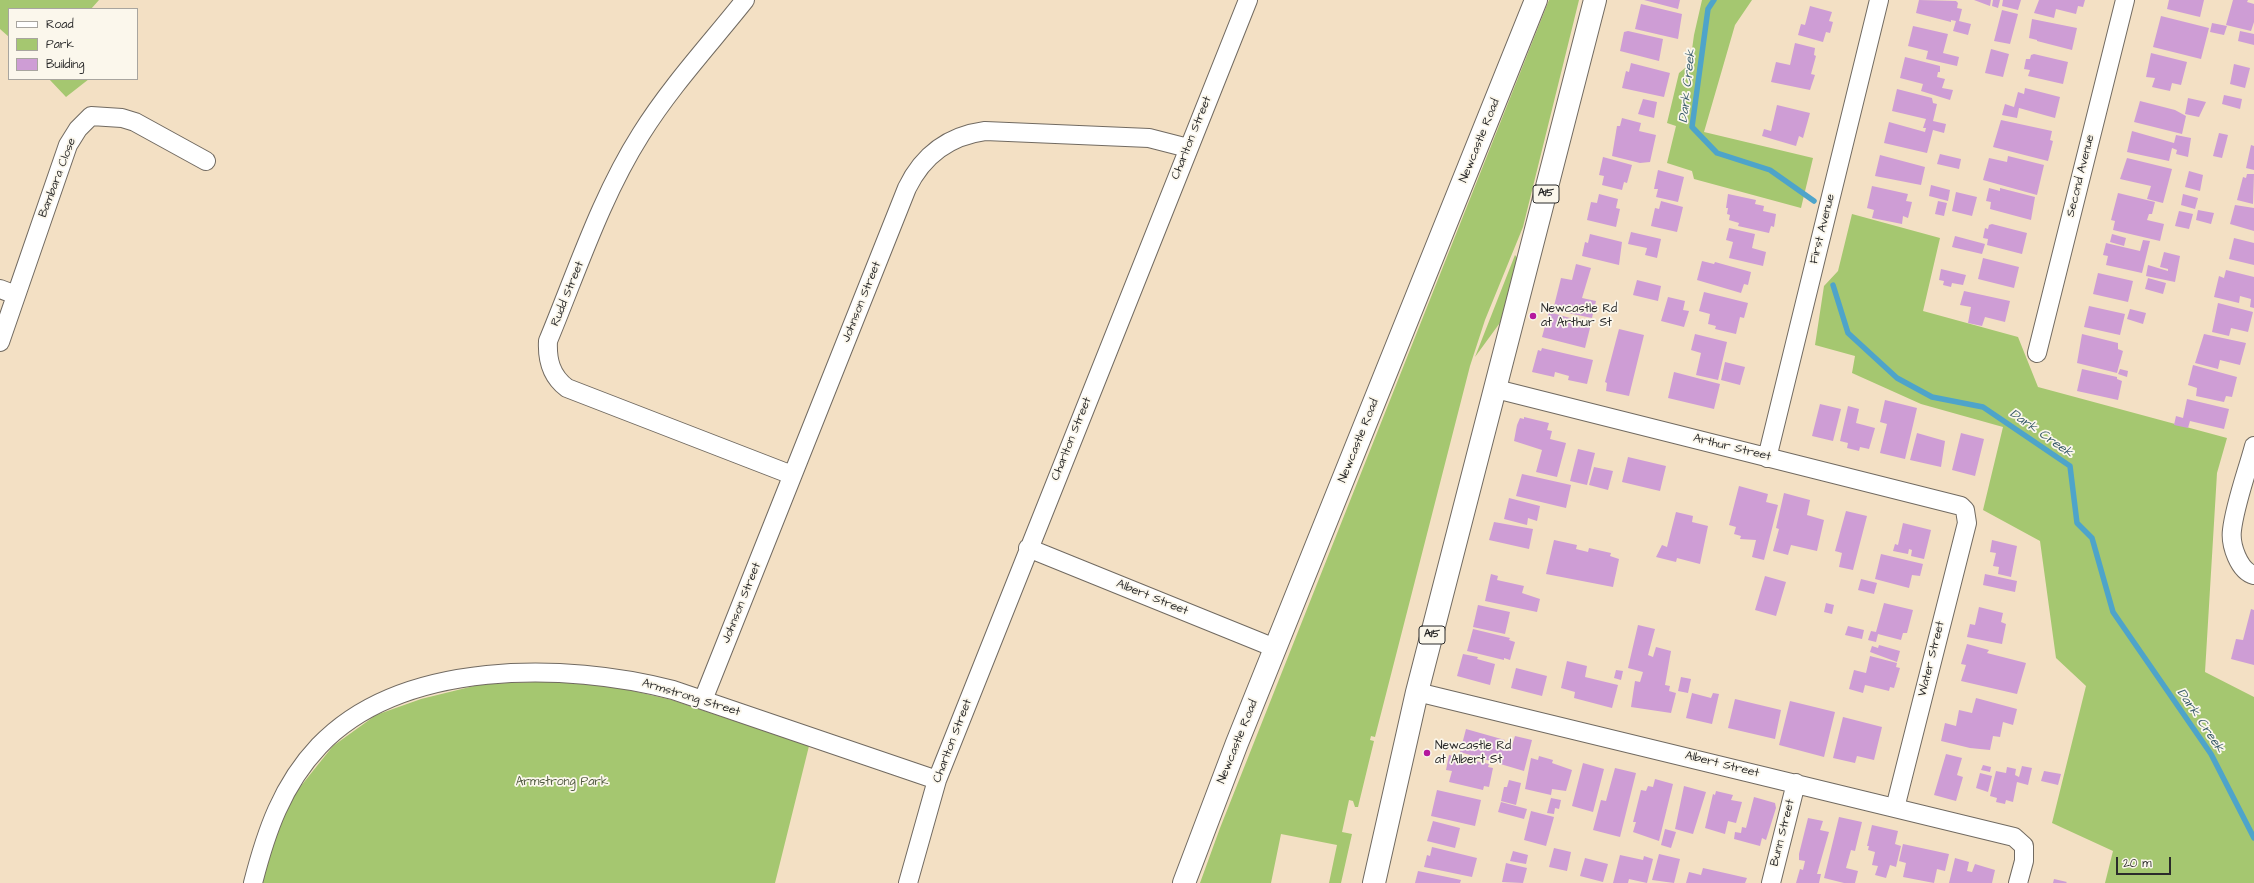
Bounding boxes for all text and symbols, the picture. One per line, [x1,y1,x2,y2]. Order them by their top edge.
legend [8,8,138,80]
text: Road [46,16,74,33]
text: Park [46,36,74,53]
water label: Dark Creek [1676,48,1700,124]
text: Building [46,56,84,73]
street label: Charlton Street [1169,94,1215,182]
street label: Newcastle Road [1457,97,1503,185]
street label: Second Avenue [2064,133,2098,219]
street label: Bambara Close [36,136,80,220]
road number: A15 [1533,185,1559,203]
street label: First Avenue [1807,193,1839,265]
street label: Rudd Street [548,259,588,329]
street label: Johnson Street [839,260,885,344]
place label: Newcastle Rd at Arthur St [1541,302,1617,330]
marker: Newcastle Rd at Arthur St [1528,311,1538,321]
street label: Charlton Street [1049,395,1095,483]
street label: Newcastle Road [1336,397,1382,485]
water label: Dark Creek [2006,406,2076,462]
street label: Arthur Street [1692,431,1772,465]
street label: Johnson Street [719,561,765,645]
street label: Albert Street [1114,577,1190,619]
street label: Water Street [1916,620,1948,698]
road number: A15 [1419,626,1445,644]
street label: Armstrong Street [640,676,742,720]
water label: Dark Creek [2173,686,2227,756]
street label: Charlton Street [930,697,976,785]
street label: Newcastle Road [1215,698,1261,786]
place label: Newcastle Rd at Albert St [1435,739,1511,767]
marker: Newcastle Rd at Albert St [1422,748,1432,758]
street label: Albert Street [1683,749,1761,781]
park label: Armstrong Park [516,775,608,789]
street label: Bunn Street [1768,798,1798,868]
scale bar [2118,849,2173,875]
text: 20 m [2123,855,2152,872]

